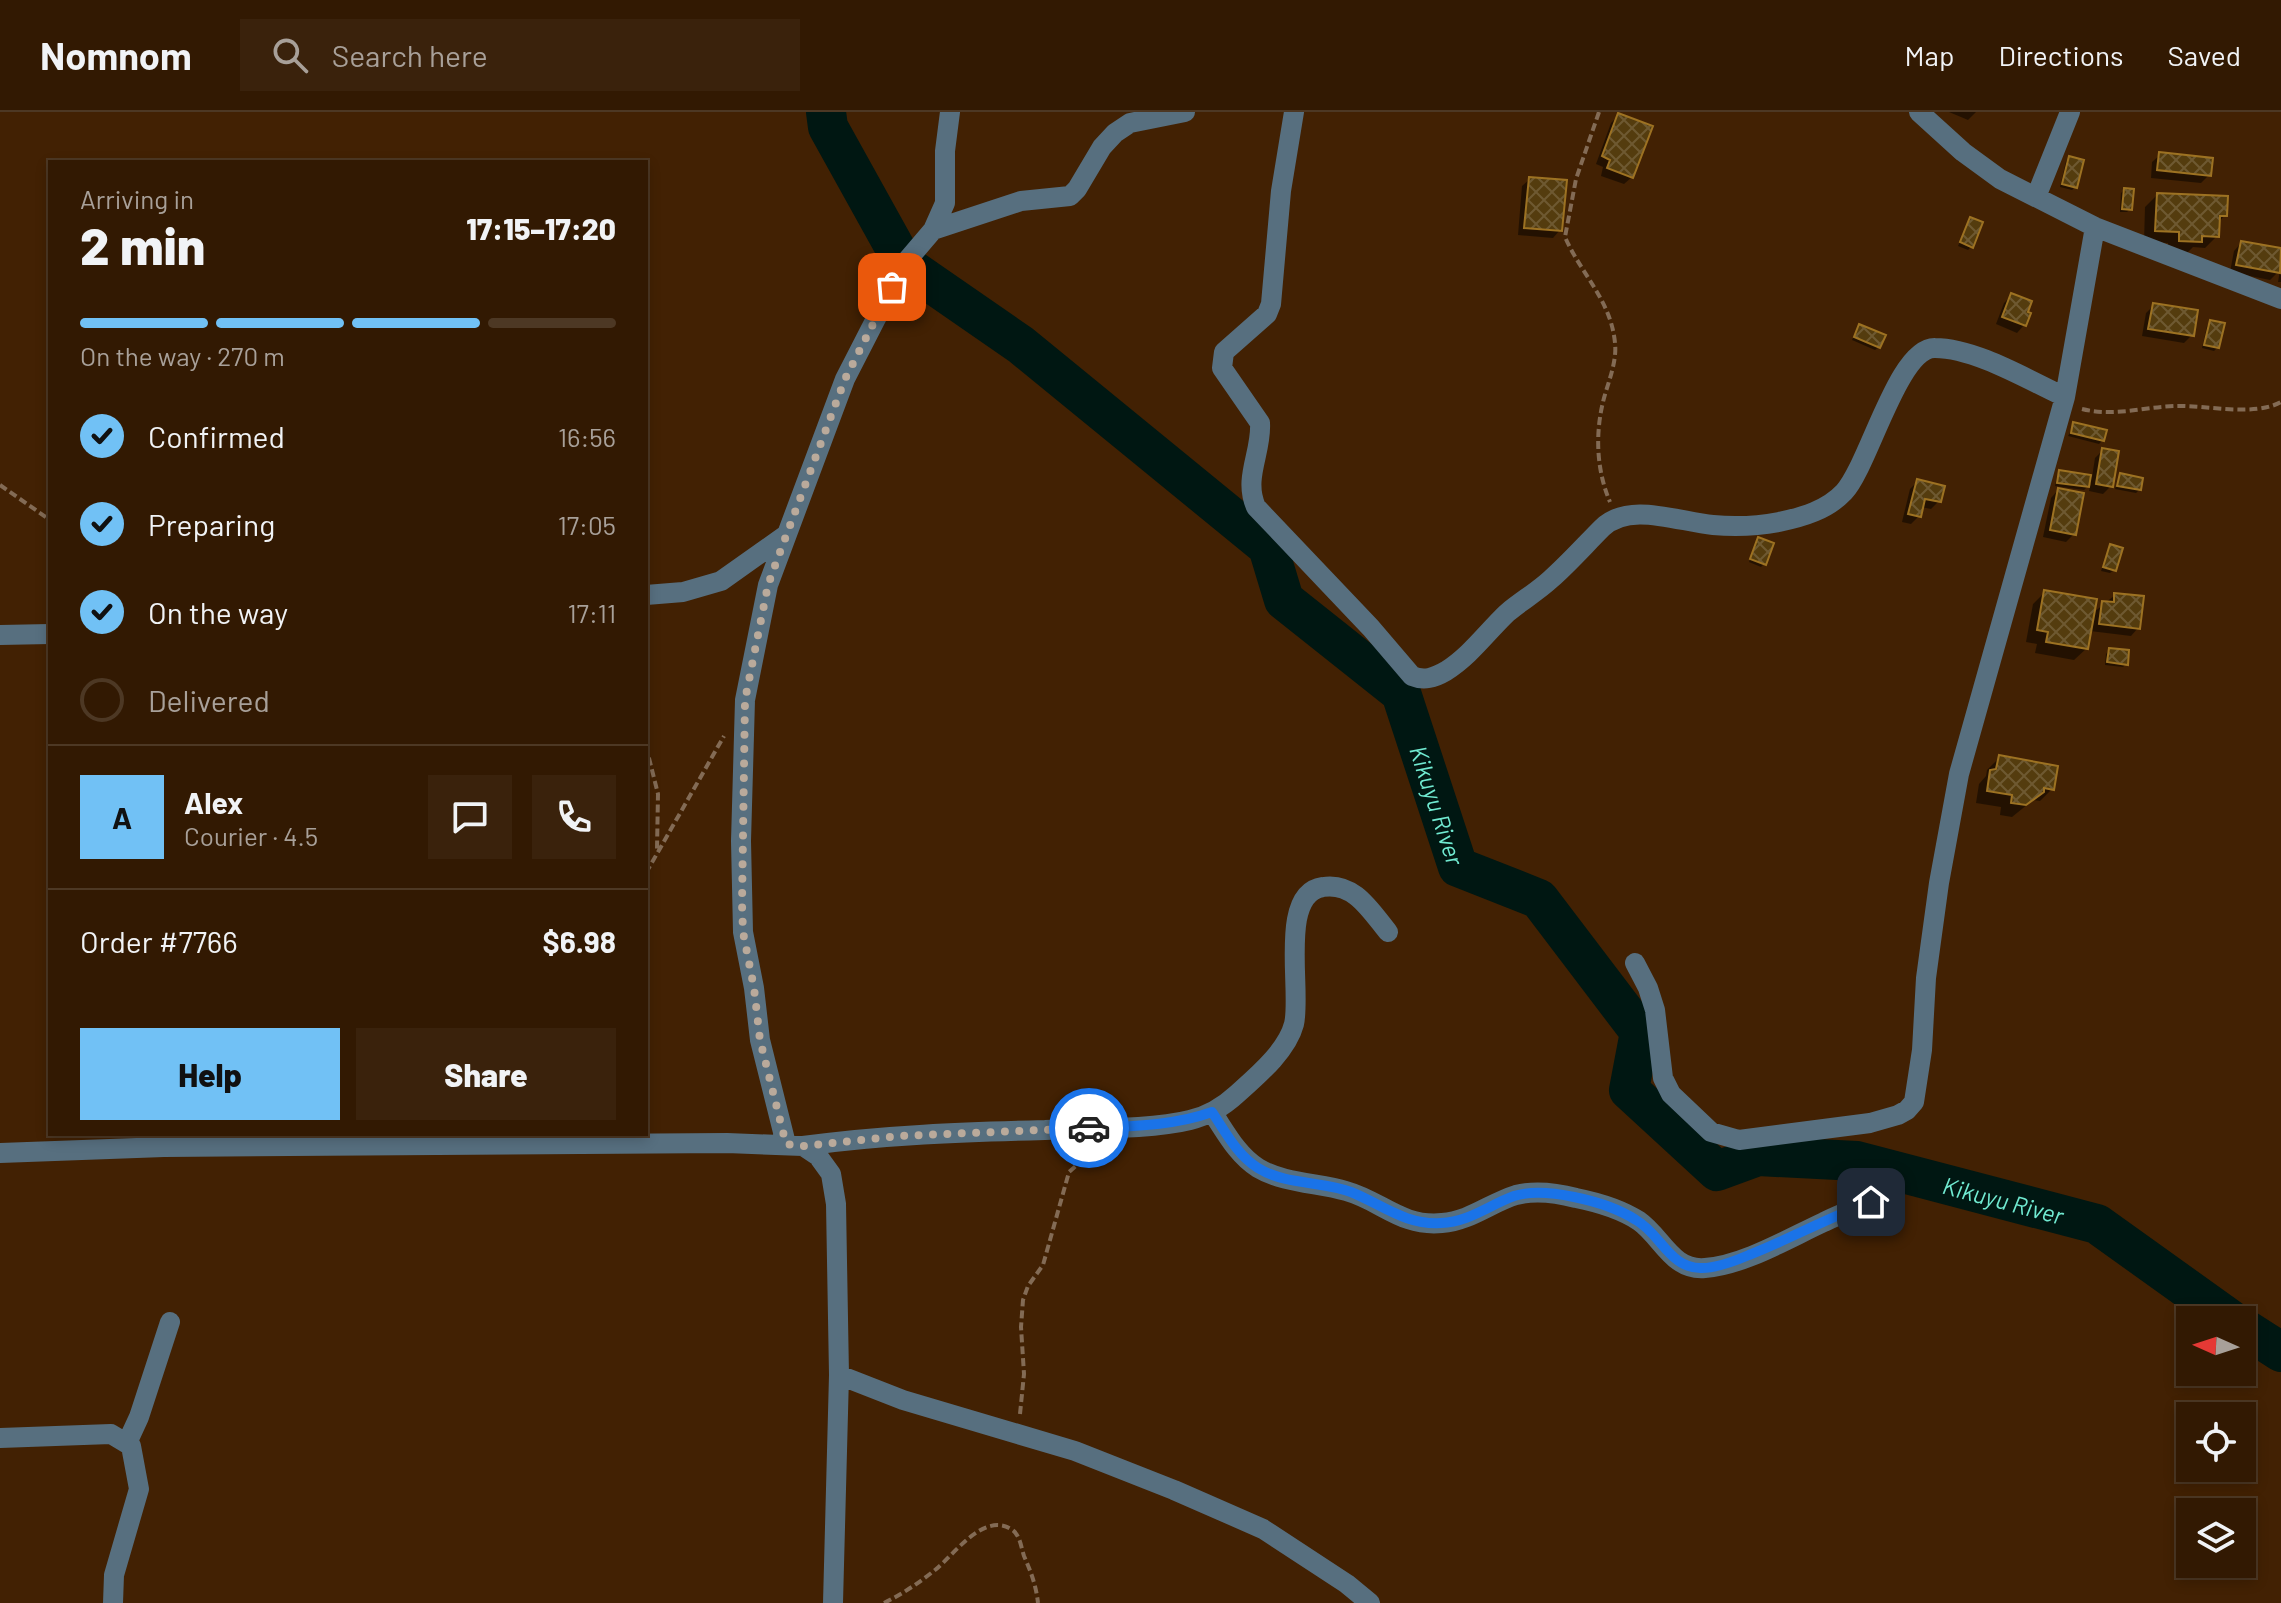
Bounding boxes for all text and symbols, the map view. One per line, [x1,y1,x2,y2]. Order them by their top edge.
search box [240,19,800,91]
text: Nomnom [40,32,192,78]
icon: search [268,33,312,77]
text: Search here [332,37,488,73]
text: Map [1905,38,1954,72]
text: Directions [1998,38,2124,72]
text: Saved [2168,38,2241,72]
text: Arriving in [80,183,194,214]
text: 17:15–17:20 [466,210,616,246]
text: 2 min [80,213,205,275]
pin [858,253,926,321]
icon: bag [870,265,914,309]
text: On the way · 270 m [80,340,285,371]
icon: check [80,414,124,458]
text: Confirmed [148,418,285,454]
text: 16:56 [558,421,616,452]
icon: check [80,502,124,546]
text: Preparing [148,506,275,542]
text: 17:05 [558,509,616,540]
icon: check [80,590,124,634]
text: On the way [148,594,288,630]
text: 17:11 [568,597,616,628]
text: Delivered [148,682,270,718]
water label: Kikuyu River [1405,742,1471,870]
button: chat [428,775,512,859]
button: phone [532,775,616,859]
text: Alex [184,784,243,820]
text: A [112,799,132,835]
text: Courier · 4.5 [184,820,318,851]
text: Order #7766 [80,923,238,959]
text: $6.98 [542,923,616,959]
button: Help [80,1028,340,1120]
button: Share [356,1028,616,1120]
courier [1049,1088,1129,1168]
icon: car [1067,1106,1111,1150]
pin [1837,1168,1905,1236]
water label: Kikuyu River [1940,1170,2069,1230]
icon: home [1849,1180,1893,1224]
north arrow [2176,1306,2256,1386]
map controls [2176,1306,2256,1578]
button: locate [2176,1402,2256,1482]
button: layers [2176,1498,2256,1578]

